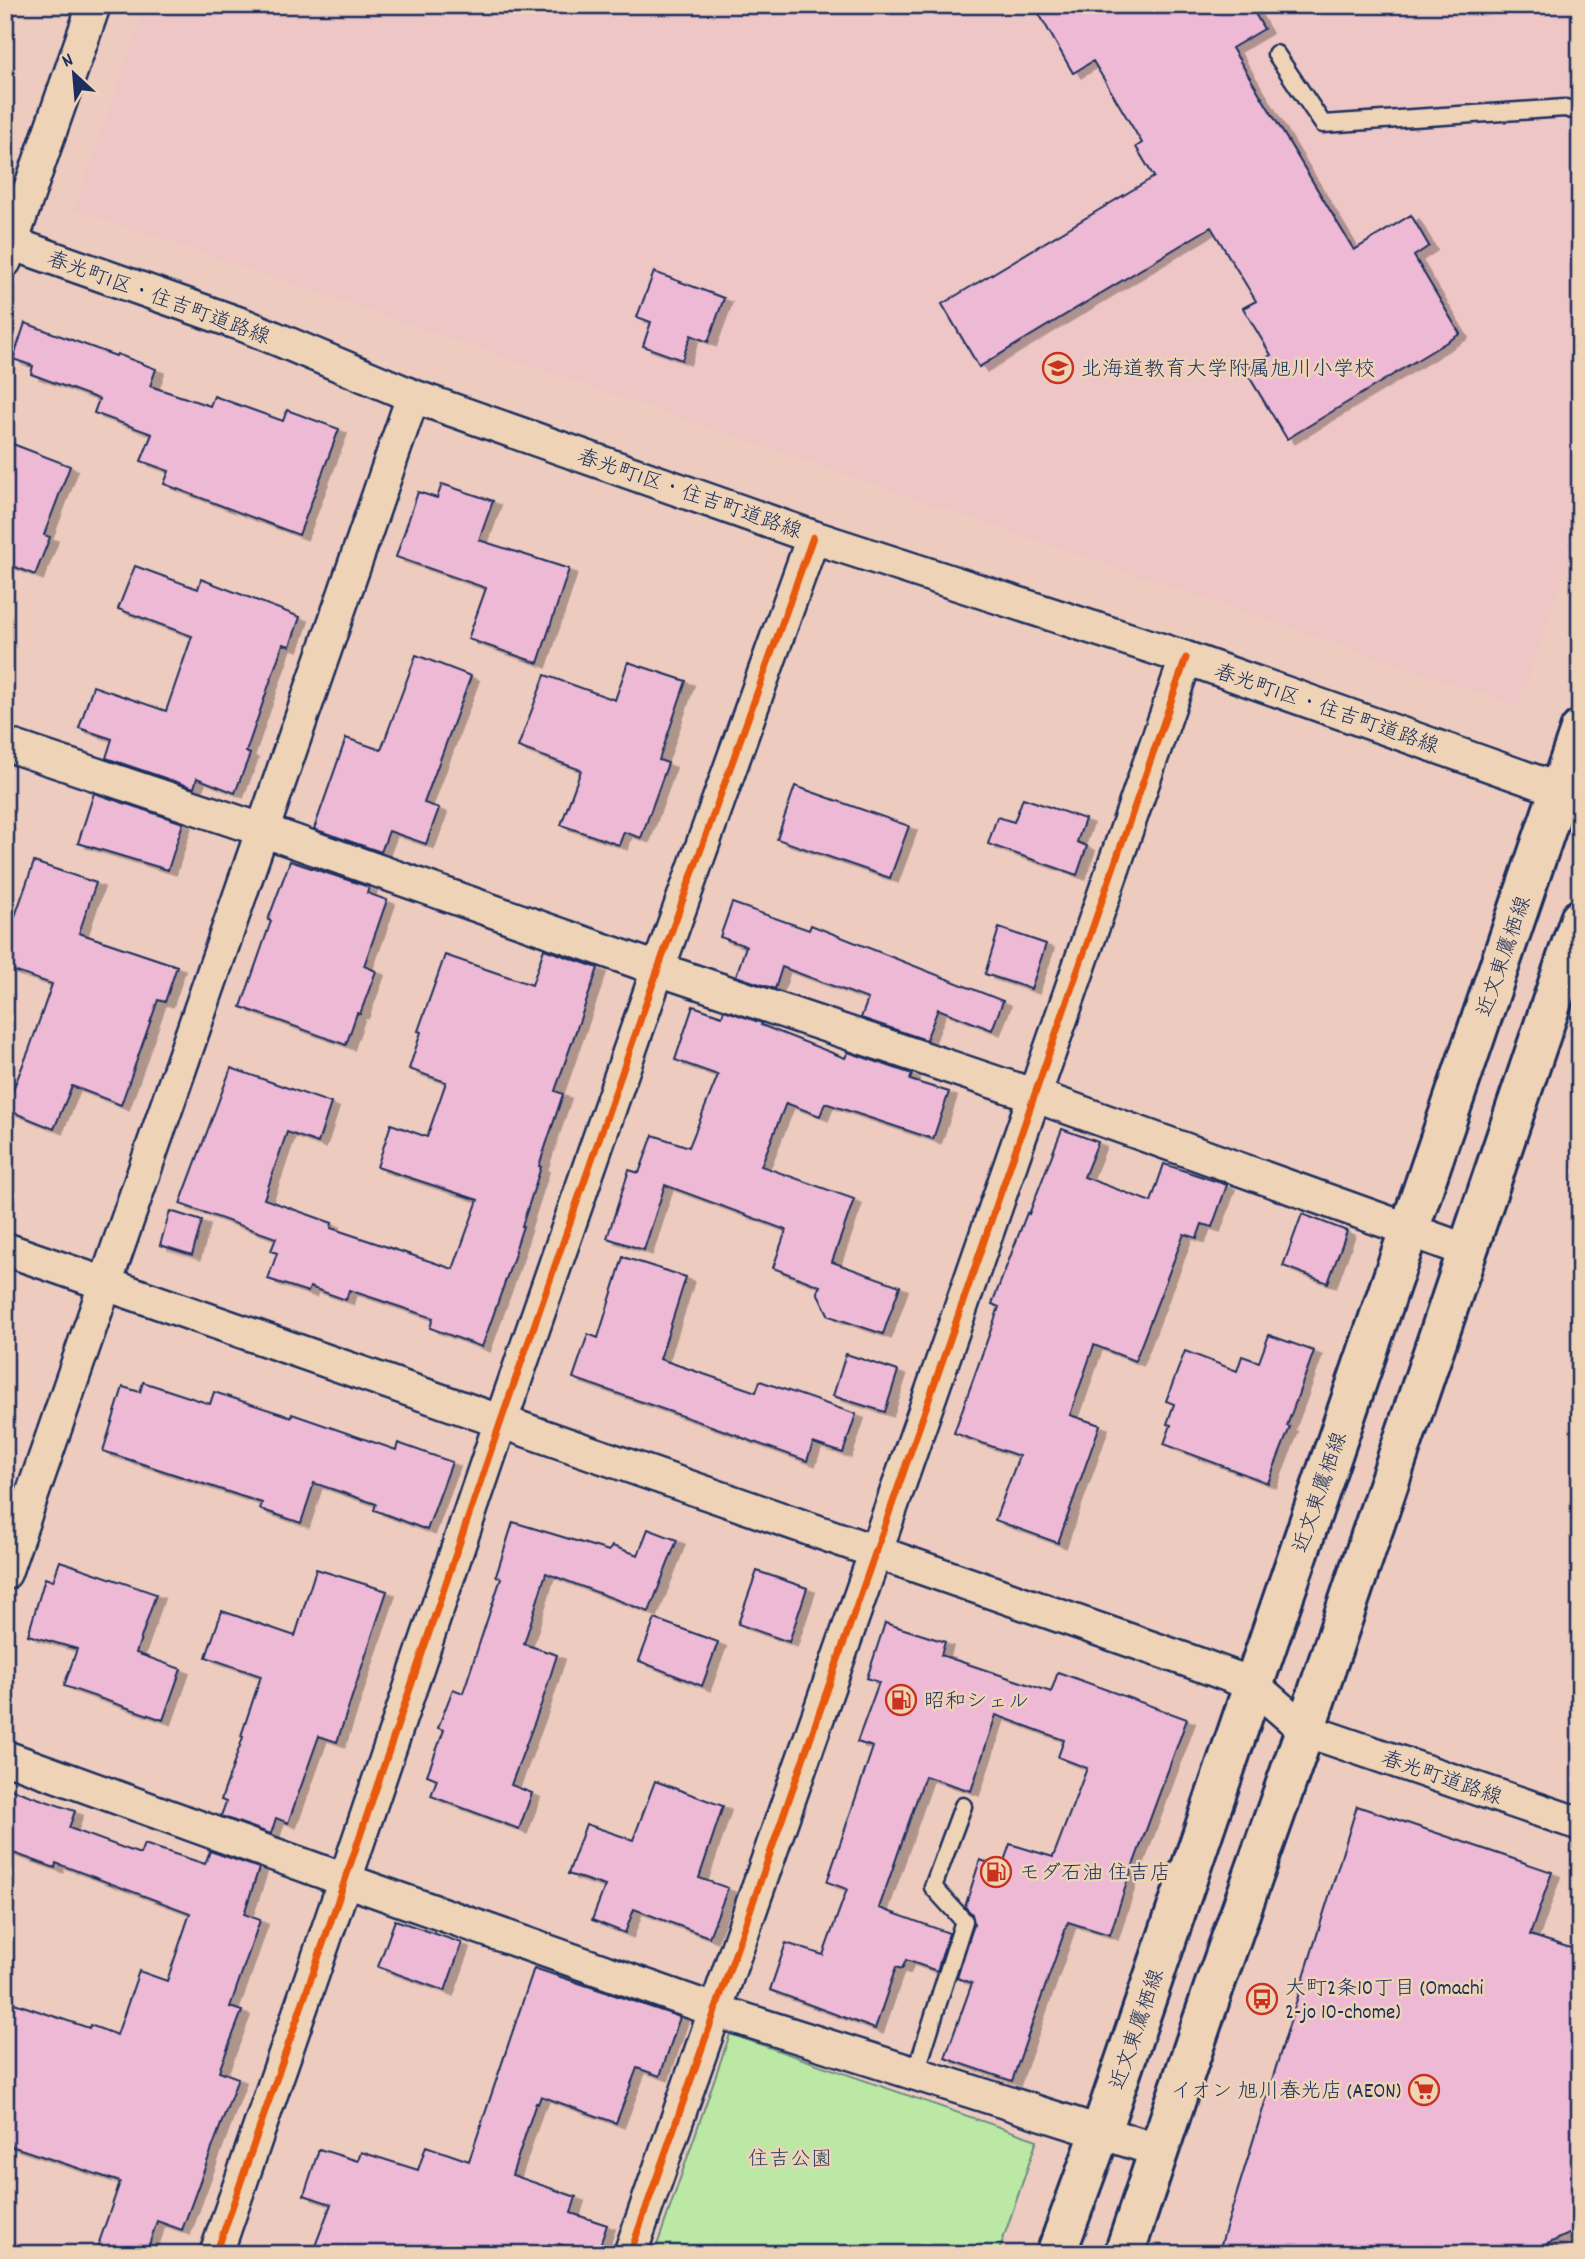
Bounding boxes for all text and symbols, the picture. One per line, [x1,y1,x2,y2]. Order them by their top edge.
north arrow [38,38,108,108]
text: N [58,48,78,76]
street label: 春光町1区・住吉町道路線 [42,245,274,354]
school or university icon: 北海道教育大学附属旭川小学校 [1041,351,1075,385]
place label: 北海道教育大学附属旭川小学校 [1081,356,1375,386]
street label: 春光町1区・住吉町道路線 [573,443,805,548]
street label: 春光町1区・住吉町道路線 [1210,658,1442,763]
street label: 近文東鷹栖線 [1471,893,1541,1021]
street label: 近文東鷹栖線 [1287,1429,1357,1557]
fuel station icon: 昭和シェル [884,1683,918,1717]
place label: 昭和シェル [924,1688,1029,1718]
street label: 春光町道路線 [1377,1745,1505,1815]
fuel station icon: モダ石油 住吉店 [979,1855,1013,1889]
place label: モダ石油 住吉店 [1019,1860,1171,1890]
street label: 近文東鷹栖線 [1104,1966,1174,2094]
place label: 大町2条10丁目 (Omachi 2-jo 10-chome) [1285,1975,1484,2029]
bus stop icon: 大町2条10丁目 (Omachi 2-jo 10-chome) [1245,1982,1279,2016]
supermarket icon: イオン 旭川春光店 (AEON) [1407,2073,1441,2107]
place label: イオン 旭川春光店 (AEON) [1170,2078,1401,2108]
park label: 住吉公園 [748,2146,832,2176]

